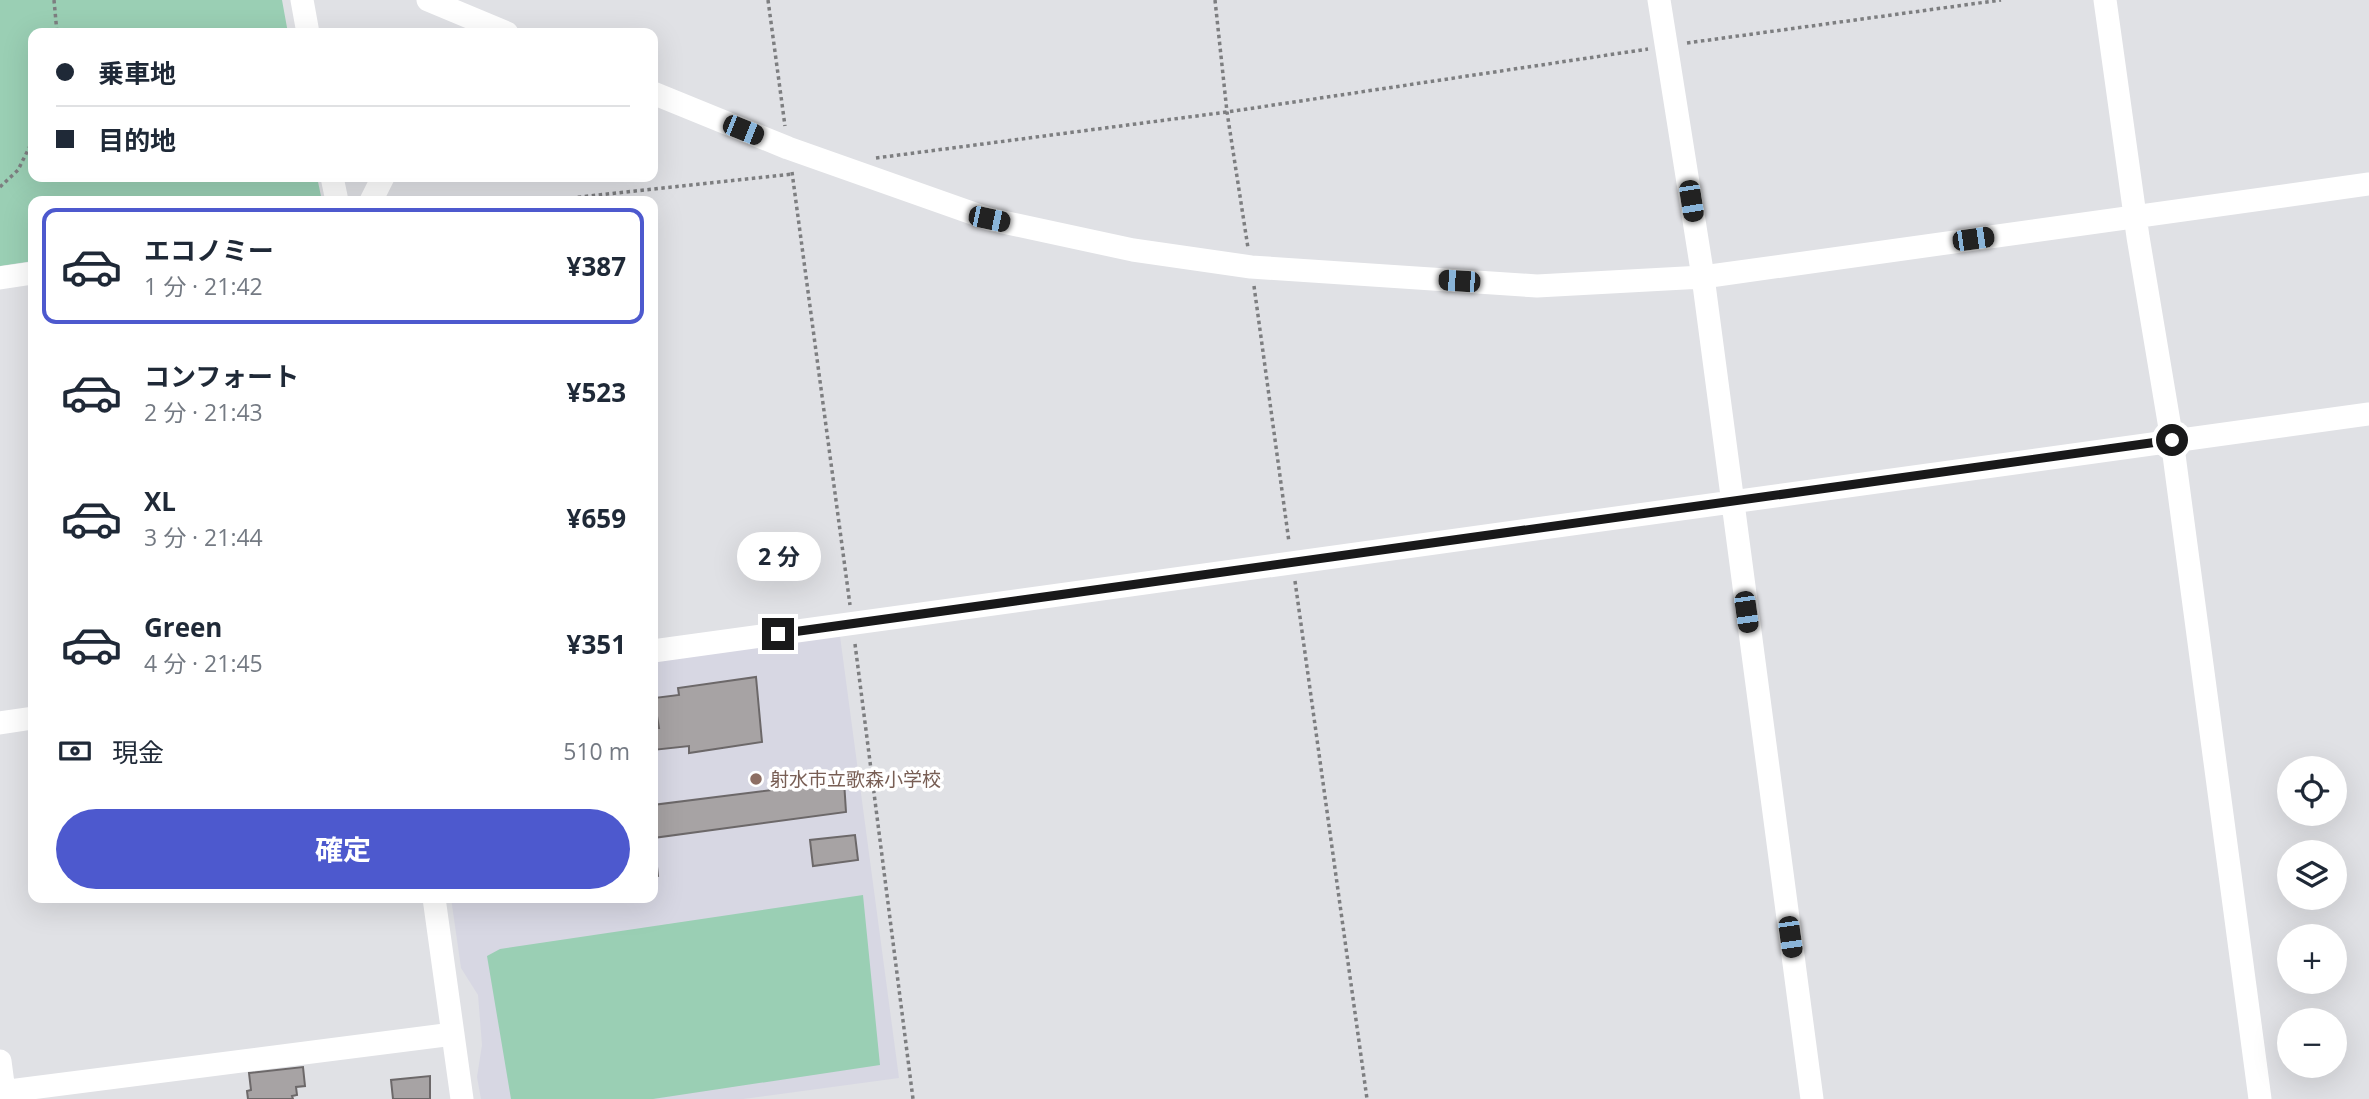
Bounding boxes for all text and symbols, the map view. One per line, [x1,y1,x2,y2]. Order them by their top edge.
text: 乗車地 [98,55,176,91]
car [720,112,767,148]
text: 目的地 [98,122,176,158]
car [1678,179,1705,223]
car [967,204,1012,234]
car [1951,226,1996,252]
text: エコノミー [144,232,274,268]
icon: car [60,235,123,298]
text: ¥387 [567,248,626,284]
car [1438,269,1481,293]
text: 1 分 · 21:42 [144,270,263,302]
text: コンフォート [144,358,299,394]
icon: car [60,361,123,424]
text: ¥523 [567,374,626,410]
text: 2 分 · 21:43 [144,396,263,428]
route start [2156,424,2188,456]
text: XL [144,483,176,519]
icon: car [60,487,123,550]
text: ¥659 [567,500,626,536]
text: 3 分 · 21:44 [144,521,263,553]
callout: 2 分 [736,532,820,582]
text: 2 分 [758,540,800,572]
car [1733,590,1760,634]
text: Green [144,609,222,645]
icon: car [60,613,123,676]
route end [762,618,794,650]
text: ¥351 [567,626,626,662]
text: 4 分 · 21:45 [144,647,263,679]
icon: cash [56,732,94,770]
text: 現金 [112,734,164,770]
text: 510 m [563,735,630,767]
map controls [2277,756,2347,1078]
button: locate [2277,756,2347,826]
place label: 射水市立歌森小学校 [770,766,941,792]
marker: 射水市立歌森小学校 [748,771,764,787]
button: 確定 [56,809,630,889]
button: layers [2277,840,2347,910]
car [1777,915,1804,959]
button: + [2277,924,2347,994]
button: − [2277,1008,2347,1078]

